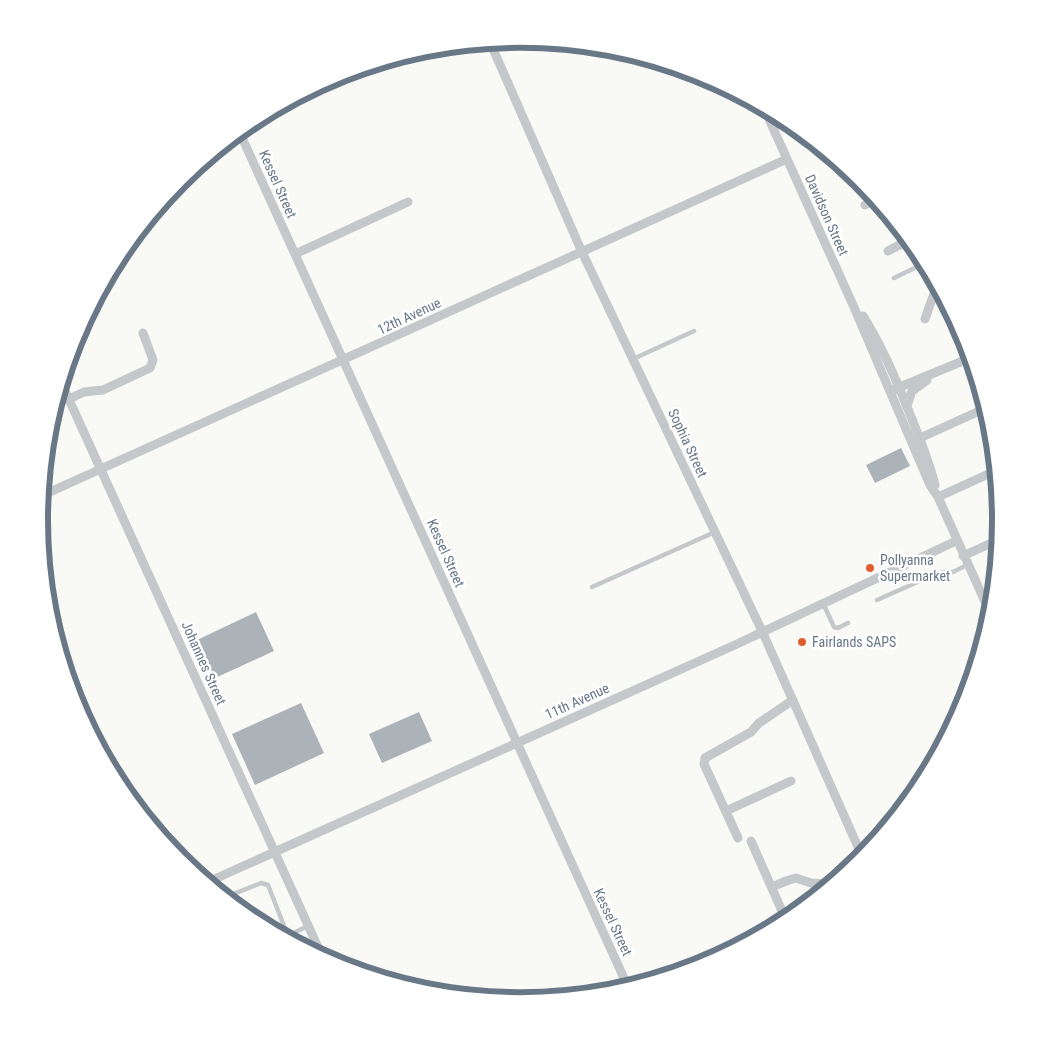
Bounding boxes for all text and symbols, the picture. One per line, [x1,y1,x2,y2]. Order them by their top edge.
street label: Kessel Street [256,148,300,220]
street label: Davidson Street [802,172,852,258]
street label: 12th Avenue [375,294,444,338]
street label: Sophia Street [665,406,711,480]
street label: Kessel Street [424,517,468,589]
place label: Pollyanna Supermarket [880,552,950,584]
marker: Pollyanna Supermarket [864,562,876,574]
street label: Johannes Street [178,619,230,707]
place label: Fairlands SAPS [812,634,896,650]
marker: Fairlands SAPS [796,636,808,648]
street label: 11th Avenue [543,680,612,722]
street label: Kessel Street [590,886,636,958]

